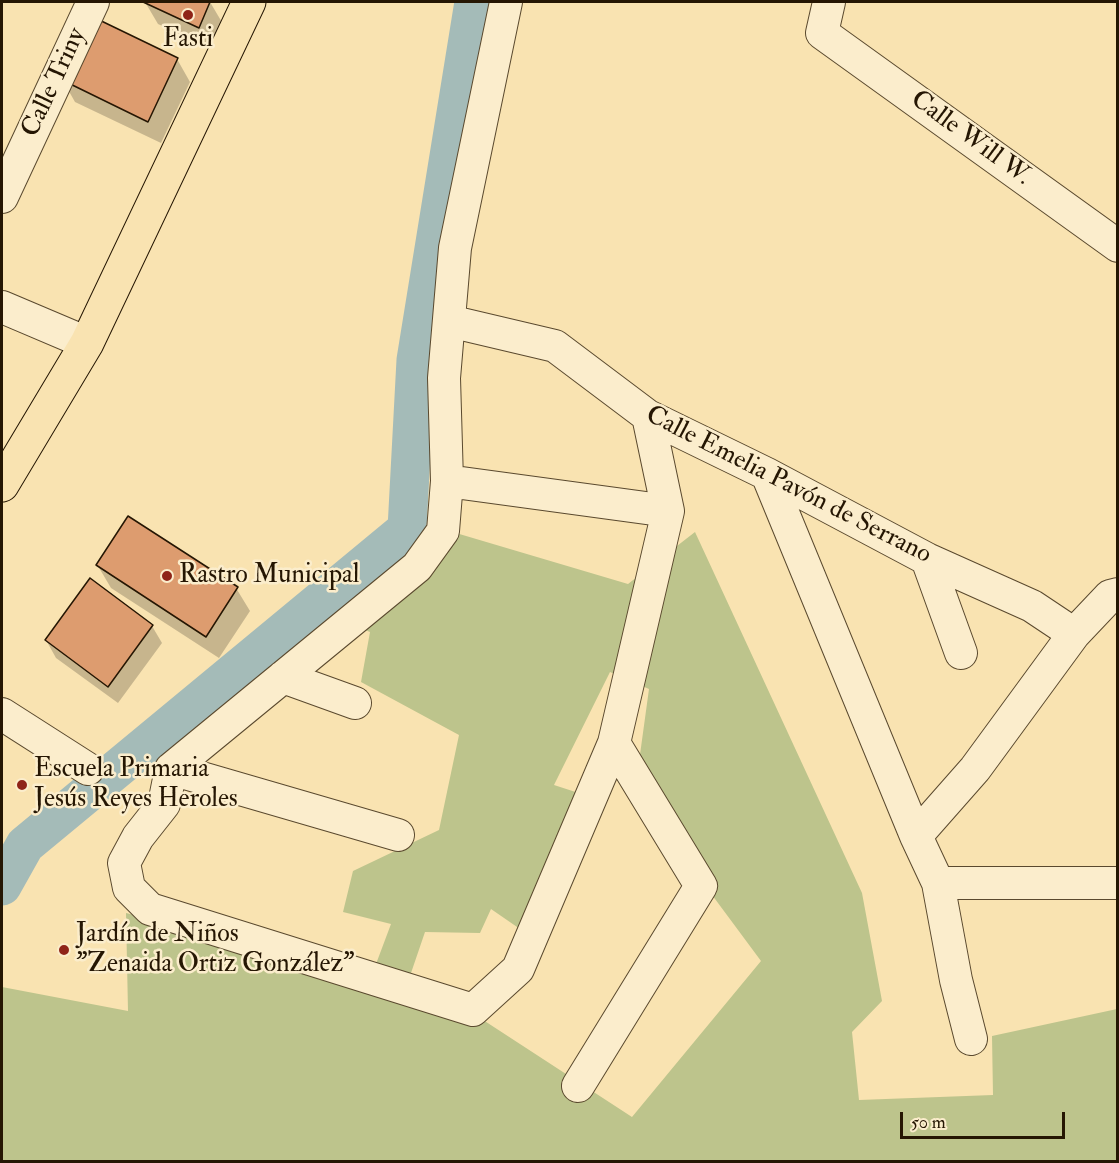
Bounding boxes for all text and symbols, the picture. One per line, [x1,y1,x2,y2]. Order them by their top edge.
marker: Fasti [181,8,195,22]
street label: Calle Triny [16,23,94,143]
place label: Fasti [163,24,213,56]
street label: Calle Will W. [904,85,1036,193]
street label: Calle Emelia Pavón de Serrano [640,400,936,572]
place label: Rastro Municipal [179,560,359,592]
marker: Rastro Municipal [160,569,174,583]
place label: Escuela Primaria Jesús Reyes Heroles [34,754,238,816]
marker: Escuela Primaria Jesús Reyes Heroles [15,778,29,792]
place label: Jardín de Niños "Zenaida Ortiz González" [76,919,354,981]
marker: Jardín de Niños "Zenaida Ortiz González" [57,943,71,957]
scale bar [903,1100,1068,1138]
text: 50 m [911,1111,946,1134]

